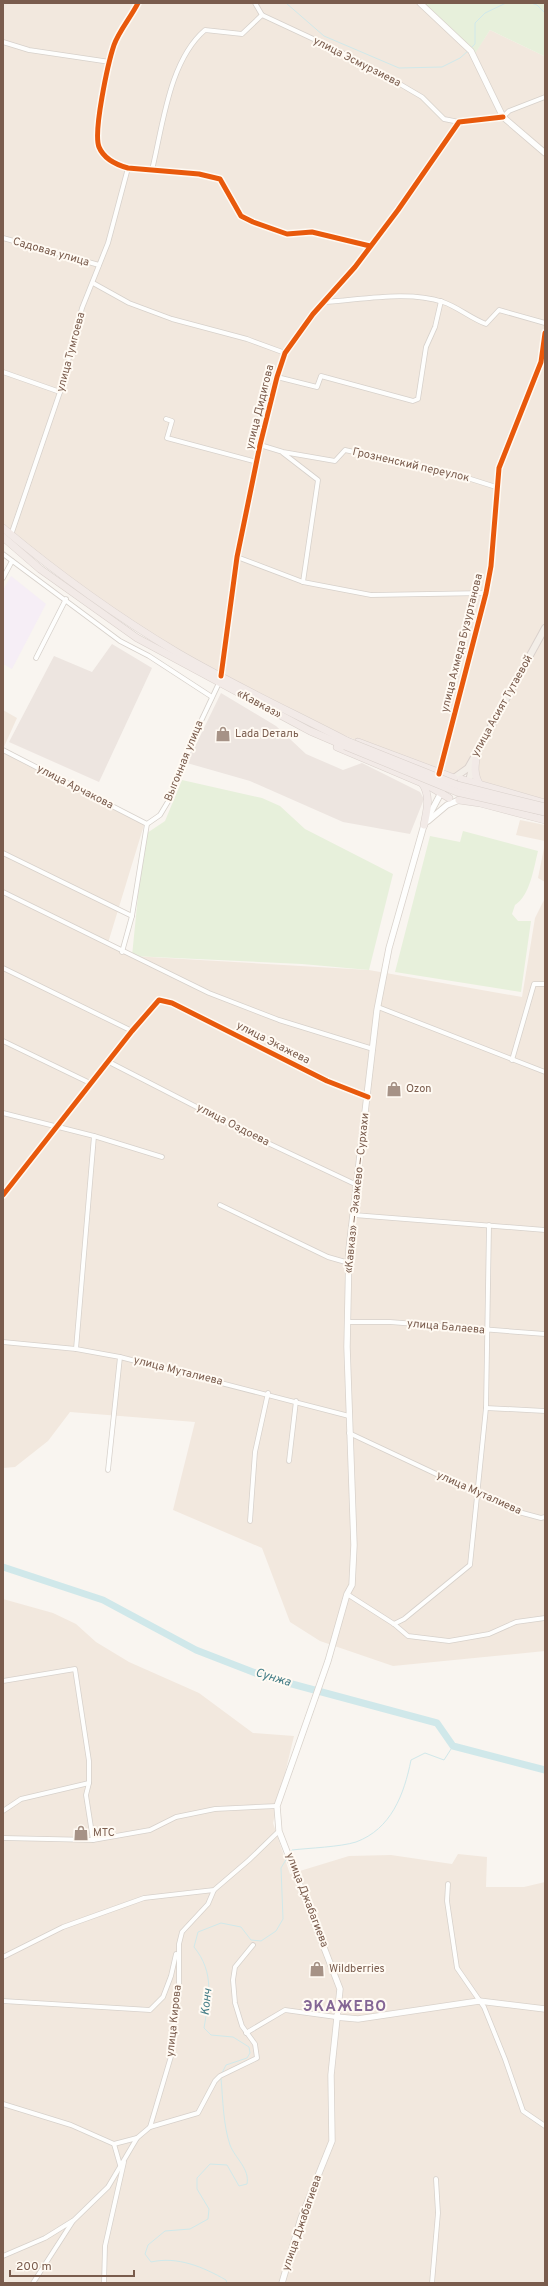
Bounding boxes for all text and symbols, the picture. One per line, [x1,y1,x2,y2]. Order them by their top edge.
street label: улица Эсмурзиева [311,34,403,90]
street label: Садовая улица [11,234,91,270]
street label: улица Тумгоева [54,310,88,393]
street label: улица Дидигова [243,363,277,451]
street label: Грозненский переулок [351,445,471,485]
street label: улица Ахмеда Бузуртанова [438,572,486,714]
street label: улица Асият Тутаевой [468,653,536,759]
street label: «Кавказ» [234,686,284,722]
street label: Выгонная улица [161,718,207,804]
shop icon: Lada Dеталь [214,725,232,743]
place label: Lada Dеталь [235,727,299,741]
street label: улица Арчакова [34,762,116,812]
street label: улица Экажева [234,1018,312,1068]
shop icon: Ozon [385,1080,403,1098]
place label: Ozon [406,1082,432,1096]
street label: улица Оздоева [194,1101,272,1149]
street label: «Кавказ» — Экажево — Сурхахи [342,1112,372,1274]
street label: улица Балаева [406,1317,486,1337]
street label: улица Муталиева [132,1353,224,1389]
street label: улица Муталиева [434,1468,524,1518]
water label: Сунжа [253,1665,293,1691]
shop icon: МТС [72,1824,90,1842]
place label: МТС [93,1826,115,1840]
street label: улица Джабагиева [282,1851,332,1950]
shop icon: Wildberries [308,1960,326,1978]
place label: Wildberries [329,1962,385,1976]
street label: улица Кирова [163,1984,185,2058]
water label: Конч [198,1987,216,2016]
district label: ЭКАЖЕВО [303,1998,387,2017]
street label: улица Джабагиева [279,2173,325,2273]
scale bar [10,2252,134,2278]
text: 200 m [16,2259,52,2275]

